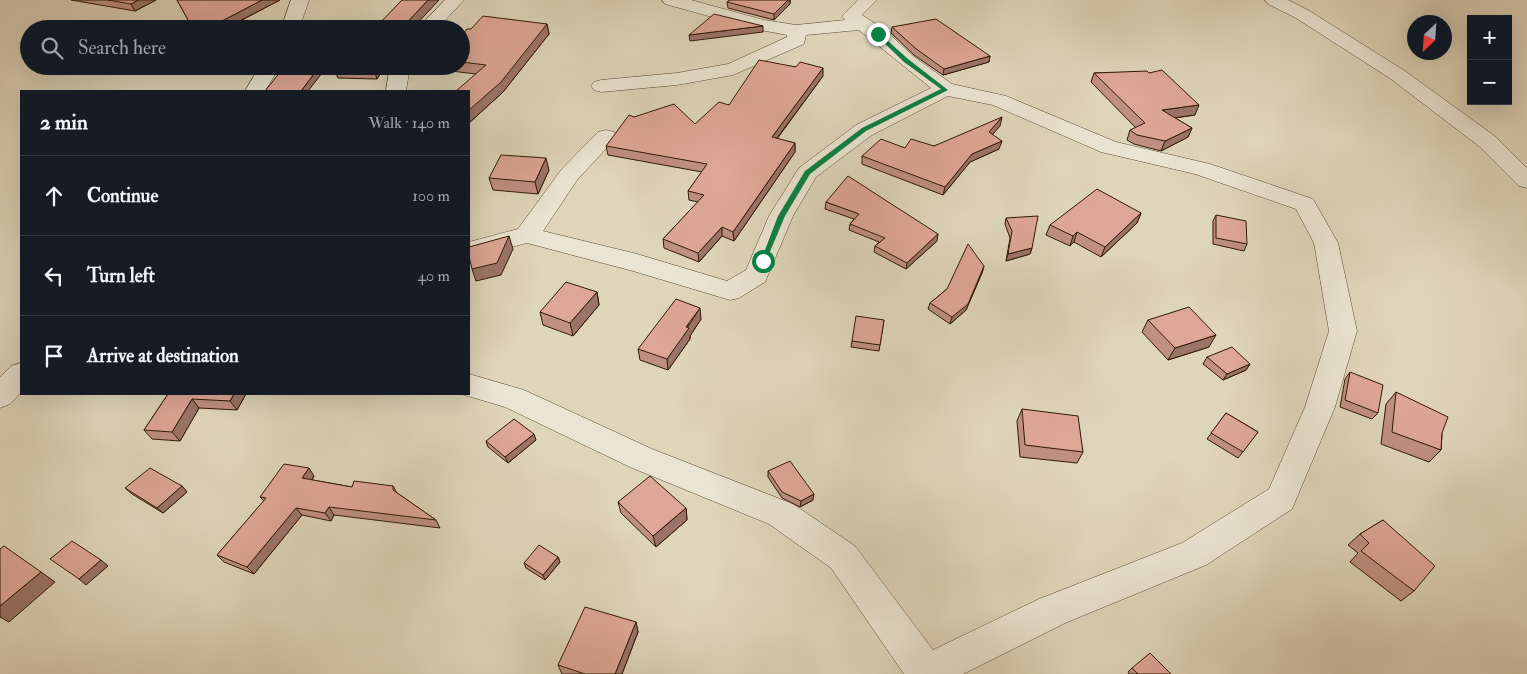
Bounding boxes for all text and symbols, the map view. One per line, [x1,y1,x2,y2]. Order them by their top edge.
north arrow [1407,15,1452,60]
map controls [1467,15,1512,105]
button: + [1467,15,1512,60]
search box [20,20,470,75]
route end [867,23,890,46]
icon: search [38,34,66,62]
text: Search here [78,36,166,60]
button: − [1467,60,1512,105]
text: 2 min [40,109,88,136]
text: Walk · 140 m [369,113,450,133]
icon: ahead [40,182,68,210]
text: Continue [87,184,158,208]
text: 100 m [412,186,450,206]
route start [752,250,775,273]
icon: left [40,262,68,290]
text: Turn left [87,264,155,288]
text: 40 m [417,266,450,286]
icon: arrive [40,342,68,370]
text: Arrive at destination [87,344,239,368]

